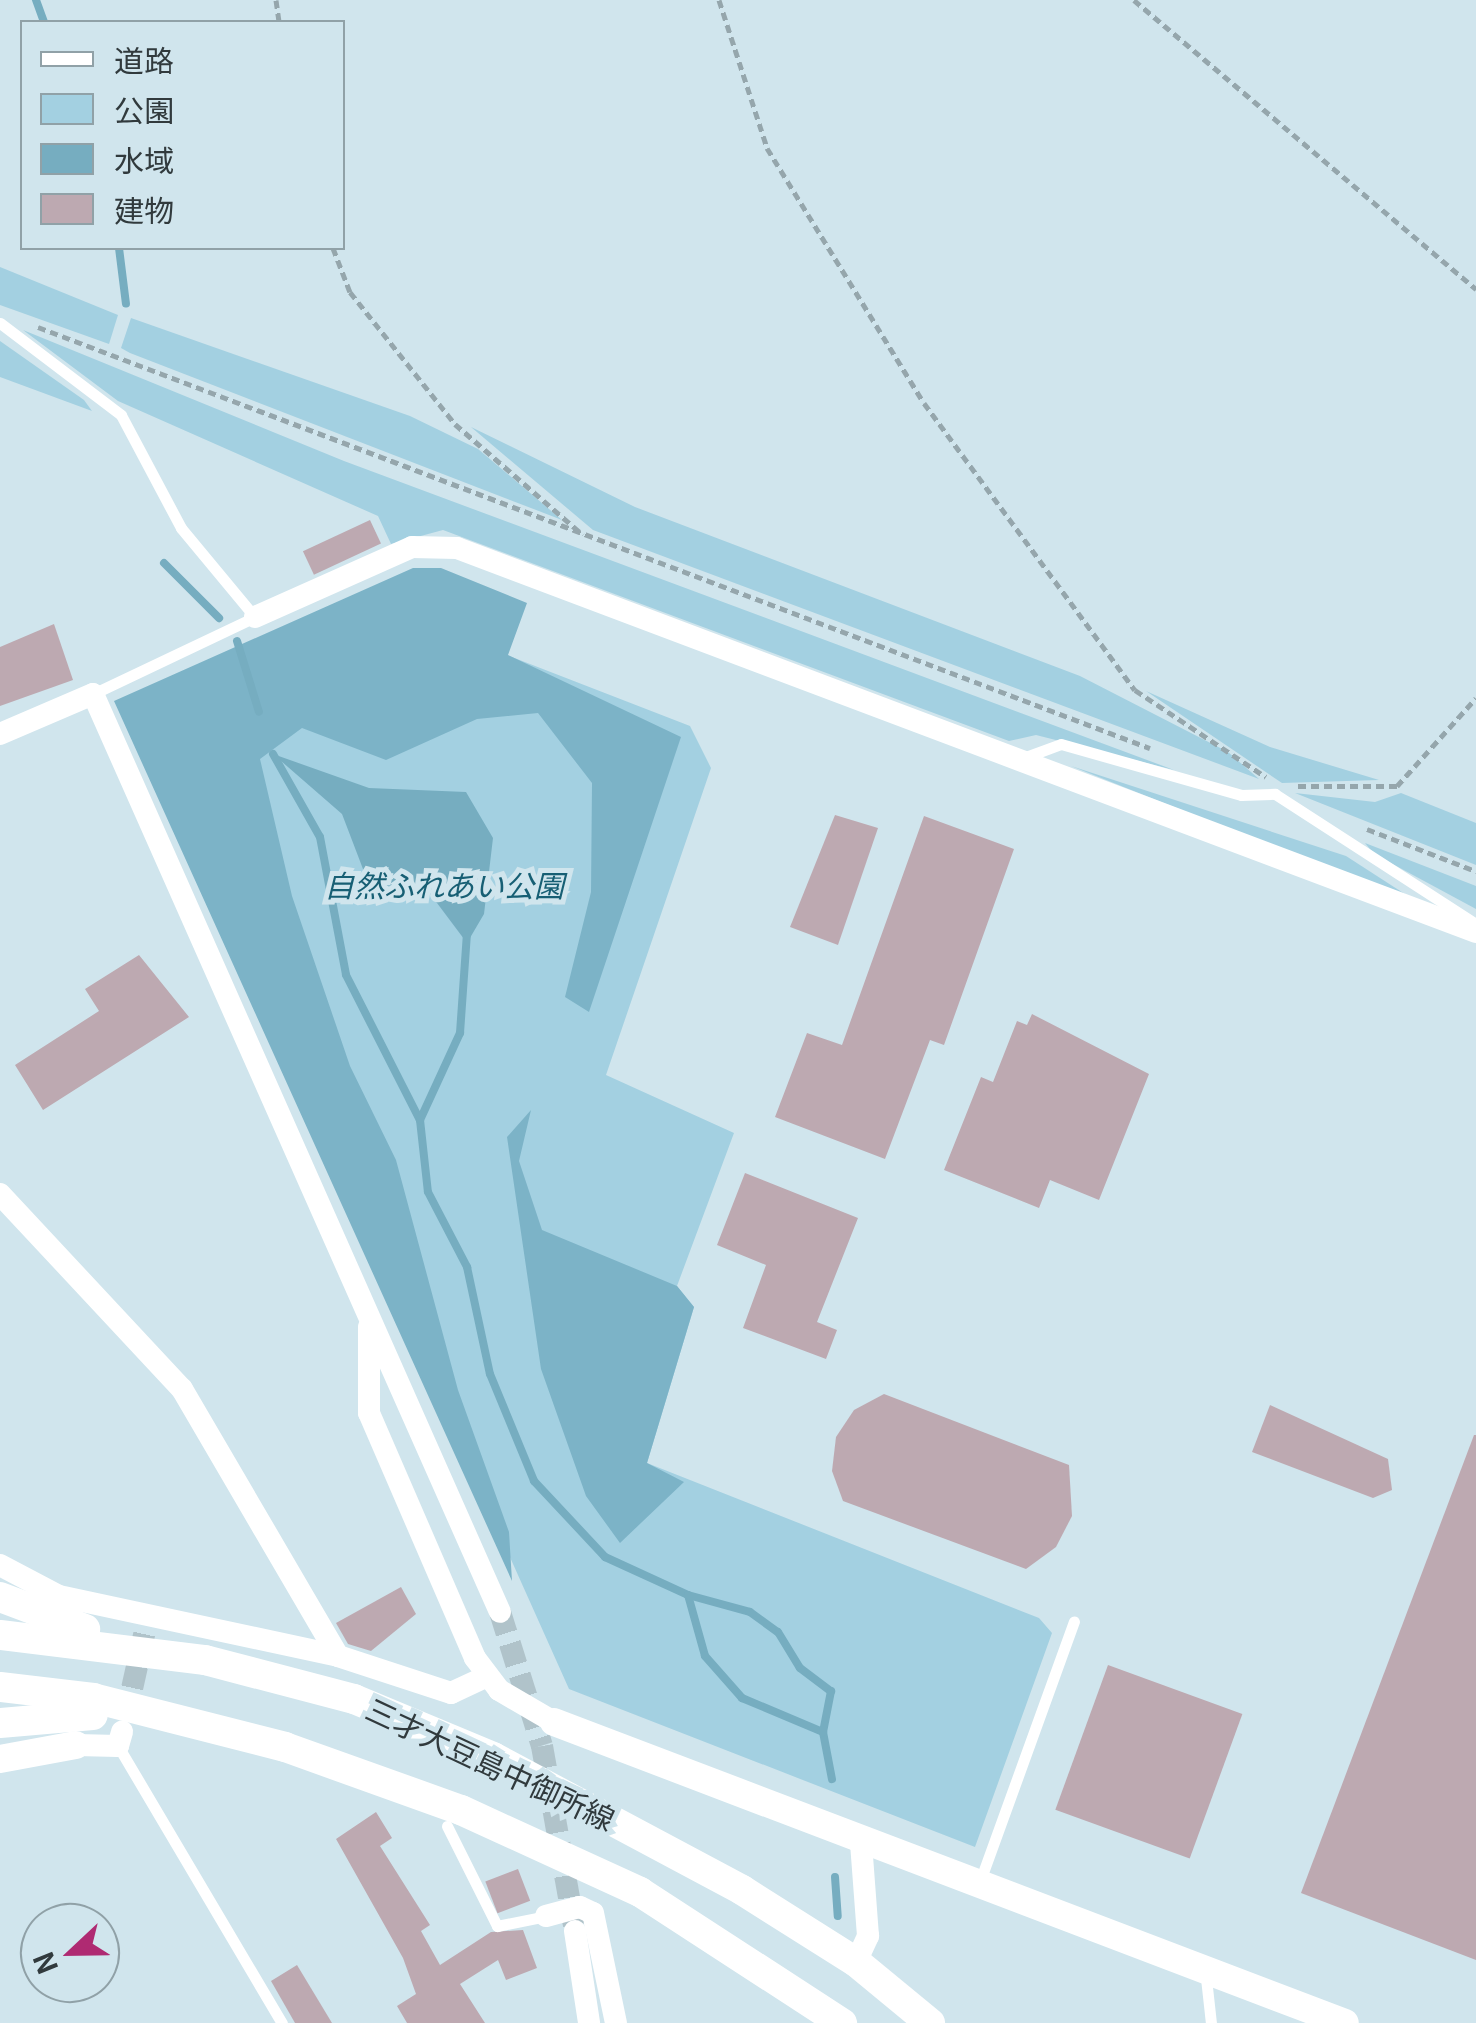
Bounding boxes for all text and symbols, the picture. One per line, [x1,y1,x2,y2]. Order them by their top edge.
legend [20,20,345,250]
text: 道路 [114,37,174,81]
text: 公園 [114,87,174,131]
text: 水域 [114,137,174,181]
text: 建物 [114,187,174,231]
park label: 自然ふれあい公園 [324,866,564,902]
street label: 三才大豆島中御所線 [361,1690,621,1836]
north arrow [20,1903,120,2003]
text: N [22,1946,67,1981]

